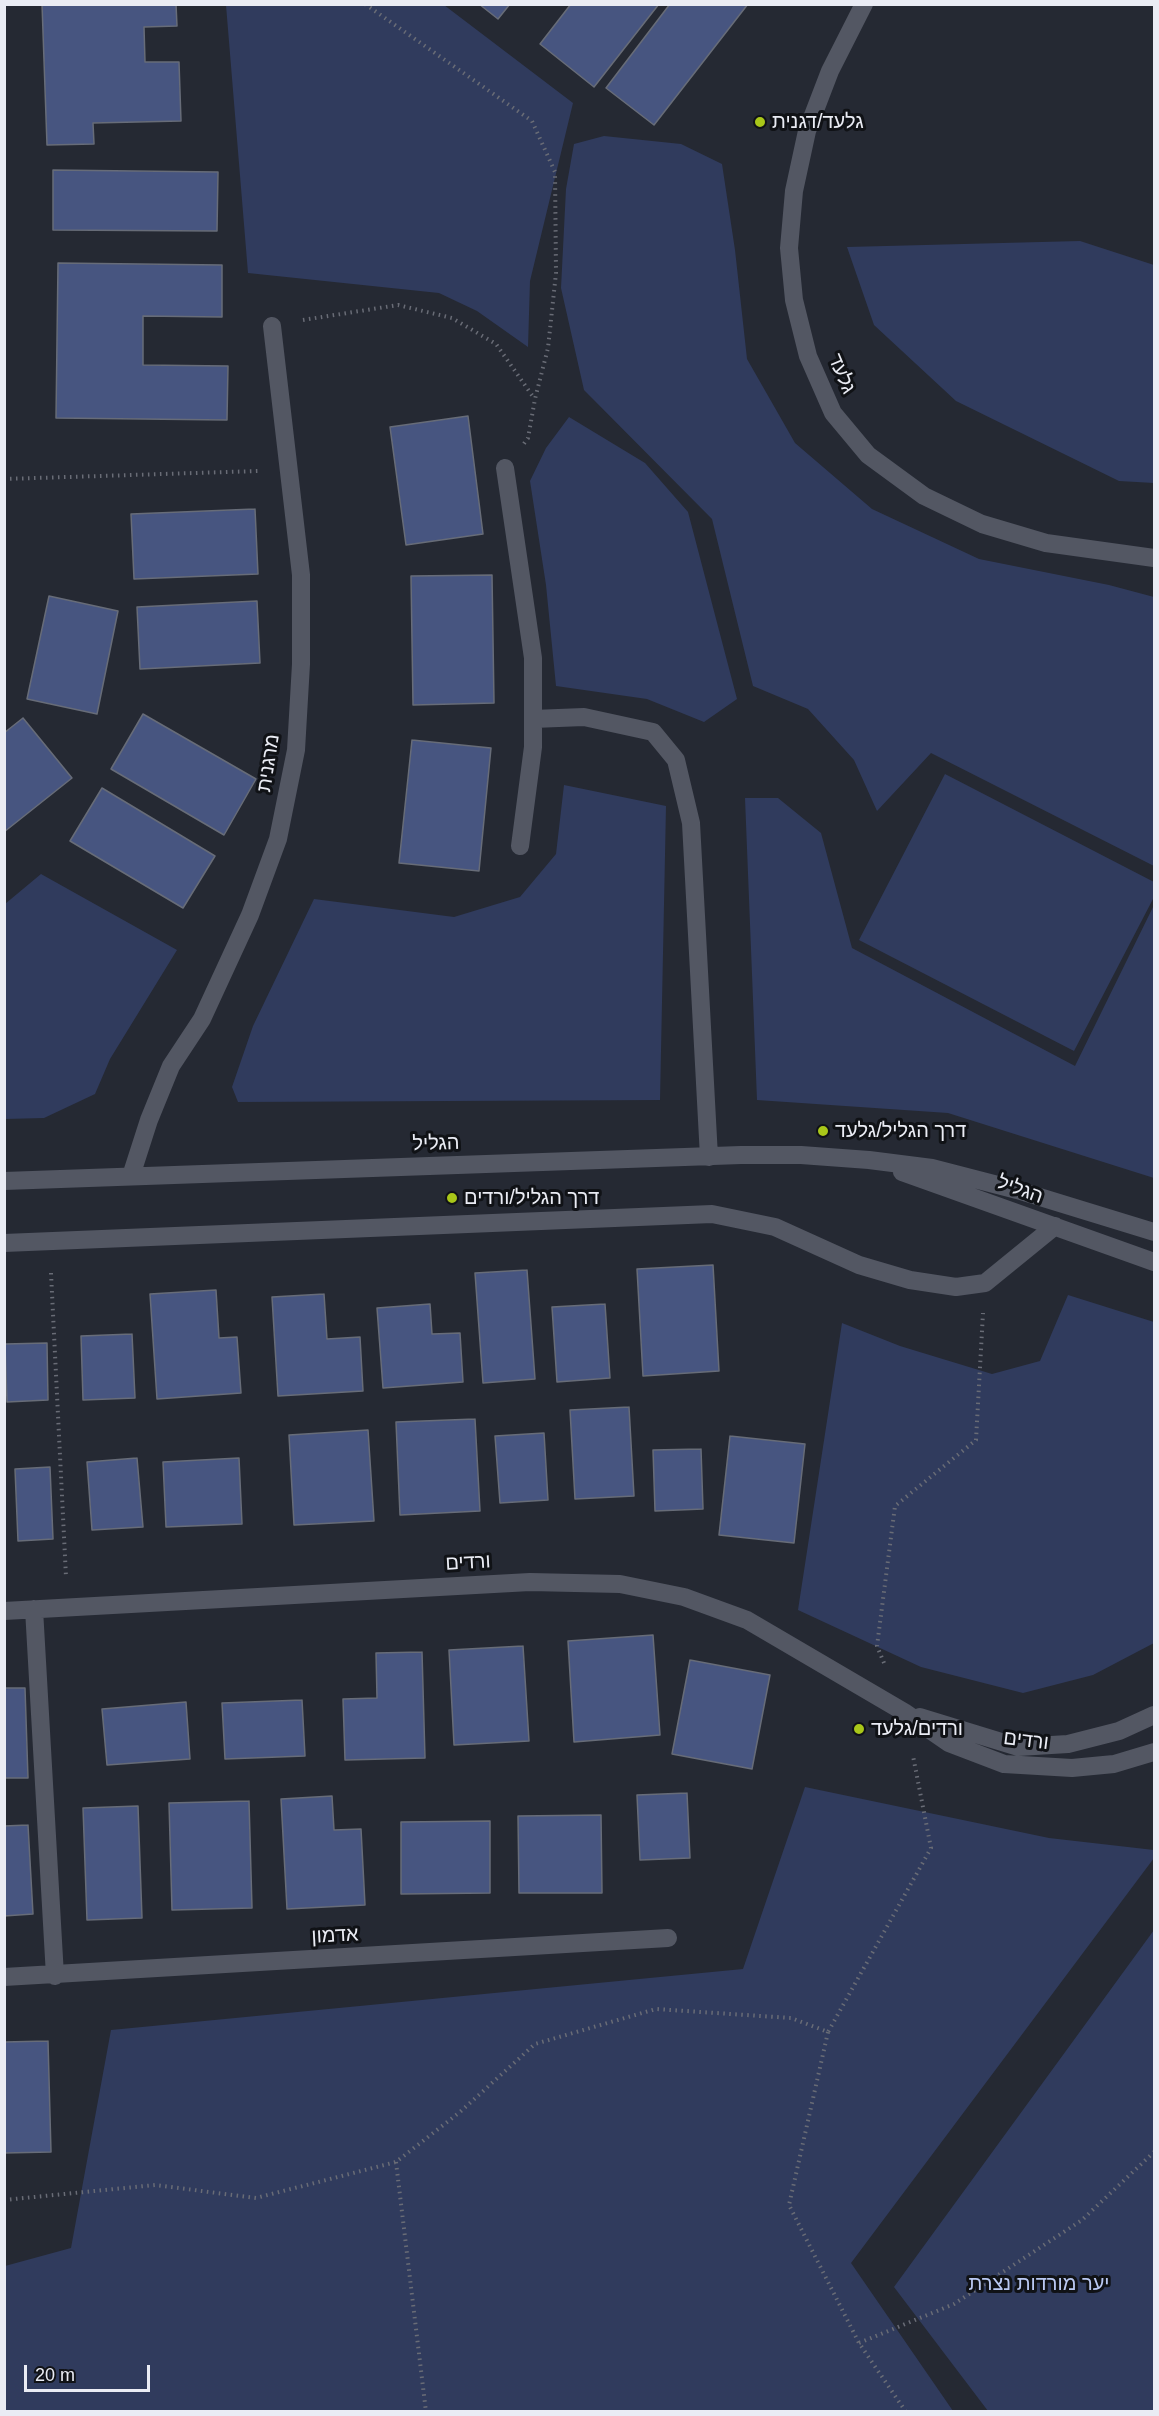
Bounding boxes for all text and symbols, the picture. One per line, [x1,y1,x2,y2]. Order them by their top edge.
place label: גלעד/דגנית [772,110,864,134]
marker: גלעד/דגנית [753,115,767,129]
street label: גלעד [822,350,860,398]
street label: מרגנית [253,732,285,794]
place label: דרך הגליל/גלעד [835,1119,966,1143]
marker: דרך הגליל/גלעד [816,1124,830,1138]
street label: הגליל [412,1131,460,1157]
street label: הגליל [994,1171,1046,1209]
place label: דרך הגליל/ורדים [464,1186,599,1210]
marker: דרך הגליל/ורדים [445,1191,459,1205]
street label: ורדים [445,1550,491,1576]
place label: ורדים/גלעד [871,1717,963,1741]
marker: ורדים/גלעד [852,1722,866,1736]
street label: ורדים [1002,1726,1050,1756]
street label: אדמון [311,1923,359,1949]
park label: יער מורדות נצרת [969,2272,1109,2296]
scale bar [27,2353,153,2391]
text: 20 m [35,2365,75,2385]

